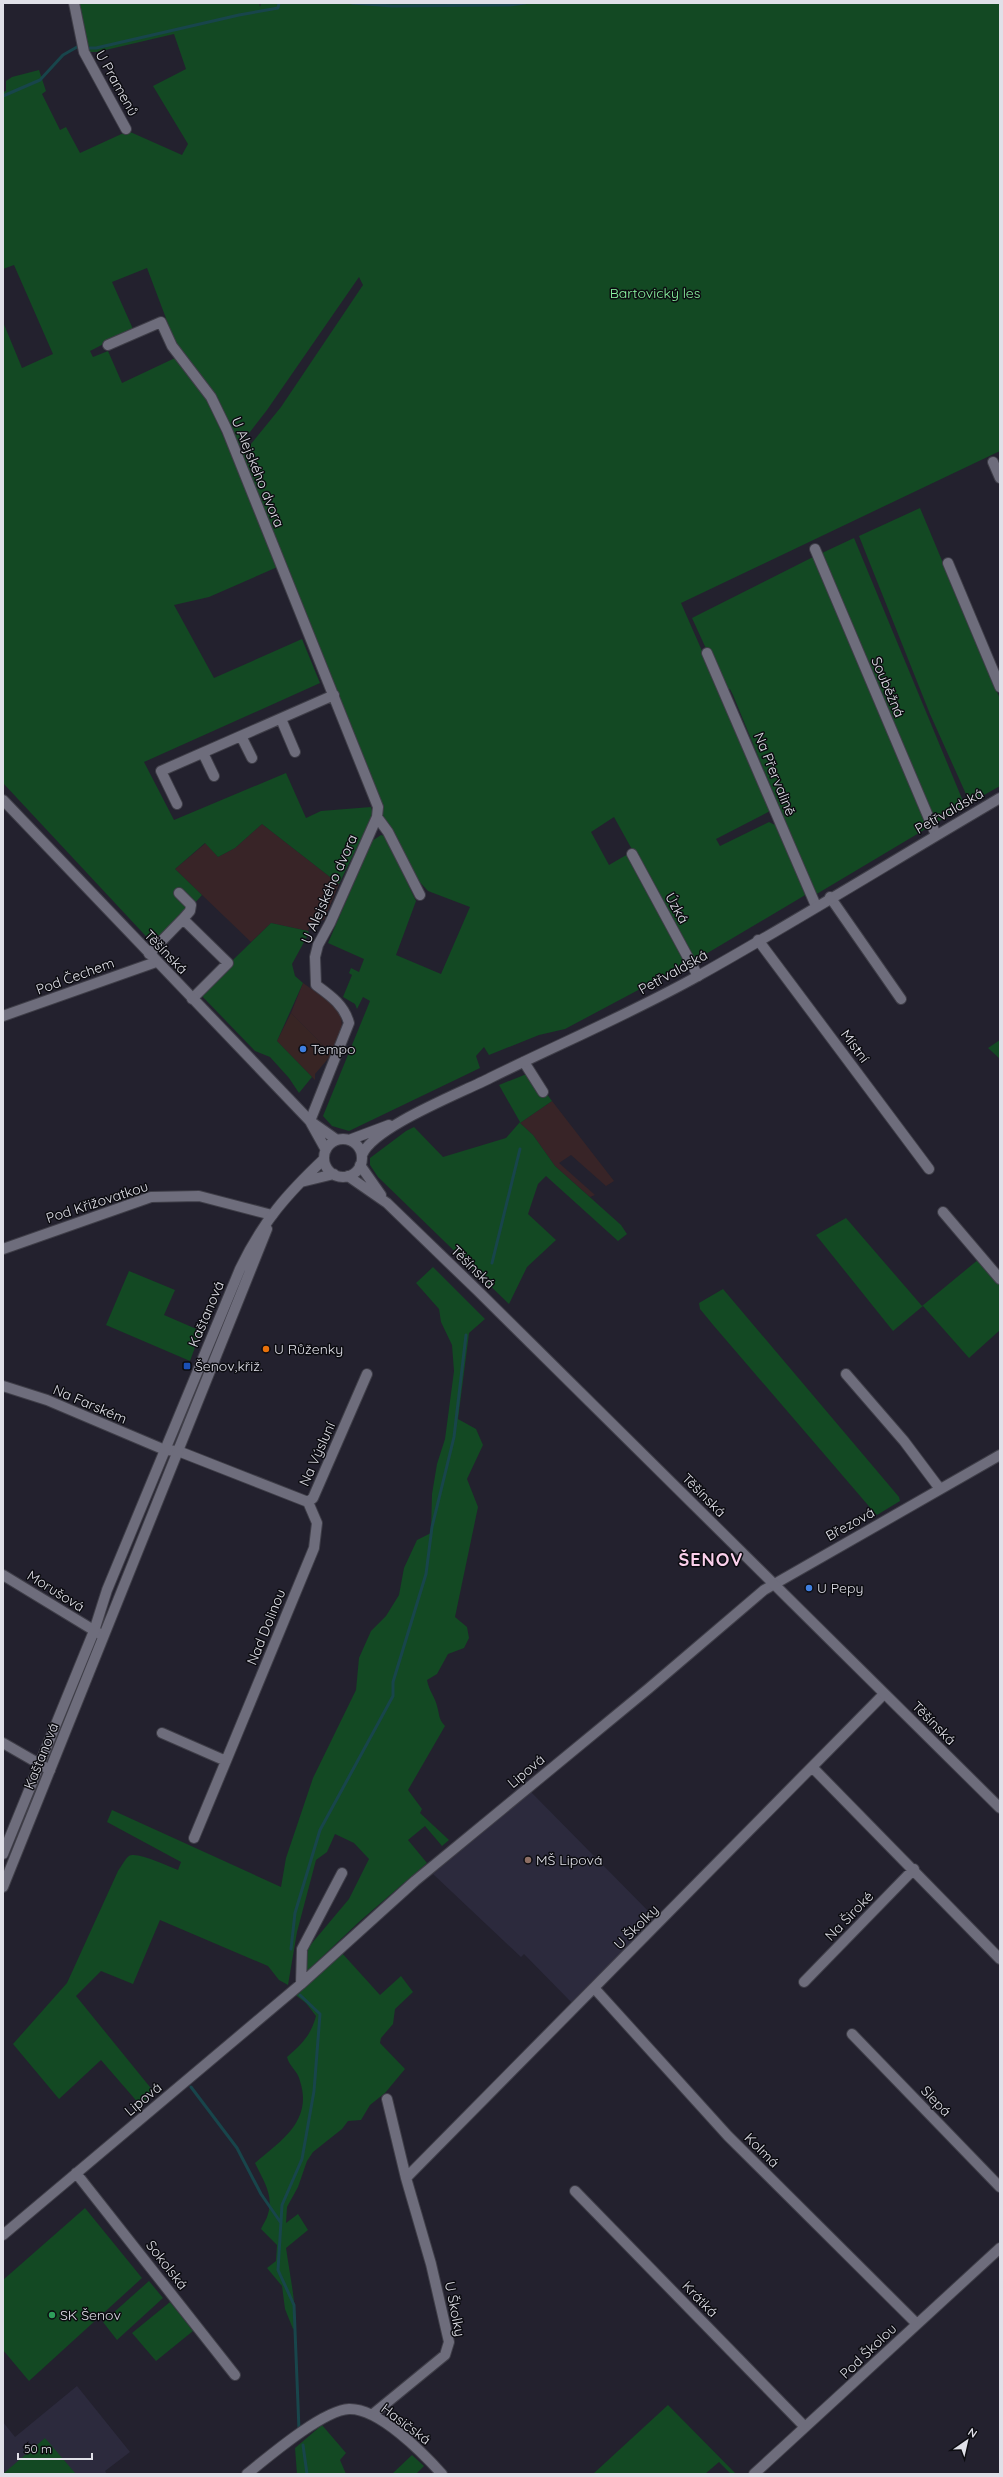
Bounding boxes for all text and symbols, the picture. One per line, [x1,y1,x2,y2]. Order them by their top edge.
street label: U Pramenů [92,47,142,119]
park label: Bartovický les [610,284,700,302]
street label: U Alejského dvora [228,414,288,530]
street label: Souběžná [867,654,909,720]
street label: Na Přervalině [750,730,800,818]
street label: Petřvaldská [912,784,986,838]
street label: U Alejského dvora [297,832,361,946]
street label: Úzká [661,889,693,927]
street label: Těšínská [140,926,192,978]
street label: Petřvaldská [635,946,711,998]
street label: Pod Čechem [33,954,117,998]
street label: Místní [837,1026,873,1066]
place label: Tempo [311,1040,355,1058]
marker: Tempo [298,1044,308,1054]
street label: Pod Křižovatkou [44,1177,150,1227]
street label: Těšínská [447,1241,499,1293]
street label: Kaštanová [184,1278,228,1350]
place label: U Růženky [274,1340,343,1358]
marker: U Růženky [261,1344,271,1354]
place label: Šenov,křiž. [195,1357,263,1375]
marker: Šenov,křiž. [182,1361,192,1371]
street label: Na Farském [50,1380,130,1428]
street label: Na Výsluní [295,1419,339,1489]
street label: Těšínská [678,1469,730,1521]
street label: Březová [822,1503,878,1545]
district label: ŠENOV [679,1548,743,1571]
street label: Morušová [24,1566,88,1616]
place label: U Pepy [817,1579,863,1597]
marker: U Pepy [804,1583,814,1593]
street label: Nad Dolinou [243,1586,289,1668]
street label: Těšínská [908,1697,960,1749]
street label: Kaštanová [20,1720,62,1792]
street label: Lipová [504,1750,548,1792]
place label: MŠ Lipová [536,1851,602,1869]
marker: MŠ Lipová [523,1855,533,1865]
street label: Na Široké [821,1887,877,1945]
street label: U Školky [610,1901,662,1953]
street label: Lipová [121,2078,165,2120]
street label: Slepá [917,2082,955,2120]
street label: Kolmá [741,2129,783,2171]
street label: Sokolská [142,2237,192,2293]
street label: Krátká [678,2277,722,2321]
street label: U Školky [441,2280,469,2338]
place label: SK Šenov [60,2306,121,2324]
marker: SK Šenov [47,2310,57,2320]
street label: Pod Školou [836,2320,900,2382]
street label: Hasičská [377,2399,435,2449]
north arrow [947,2421,987,2461]
text: N [965,2425,980,2441]
scale bar [18,2435,92,2461]
text: 50 m [24,2441,52,2456]

